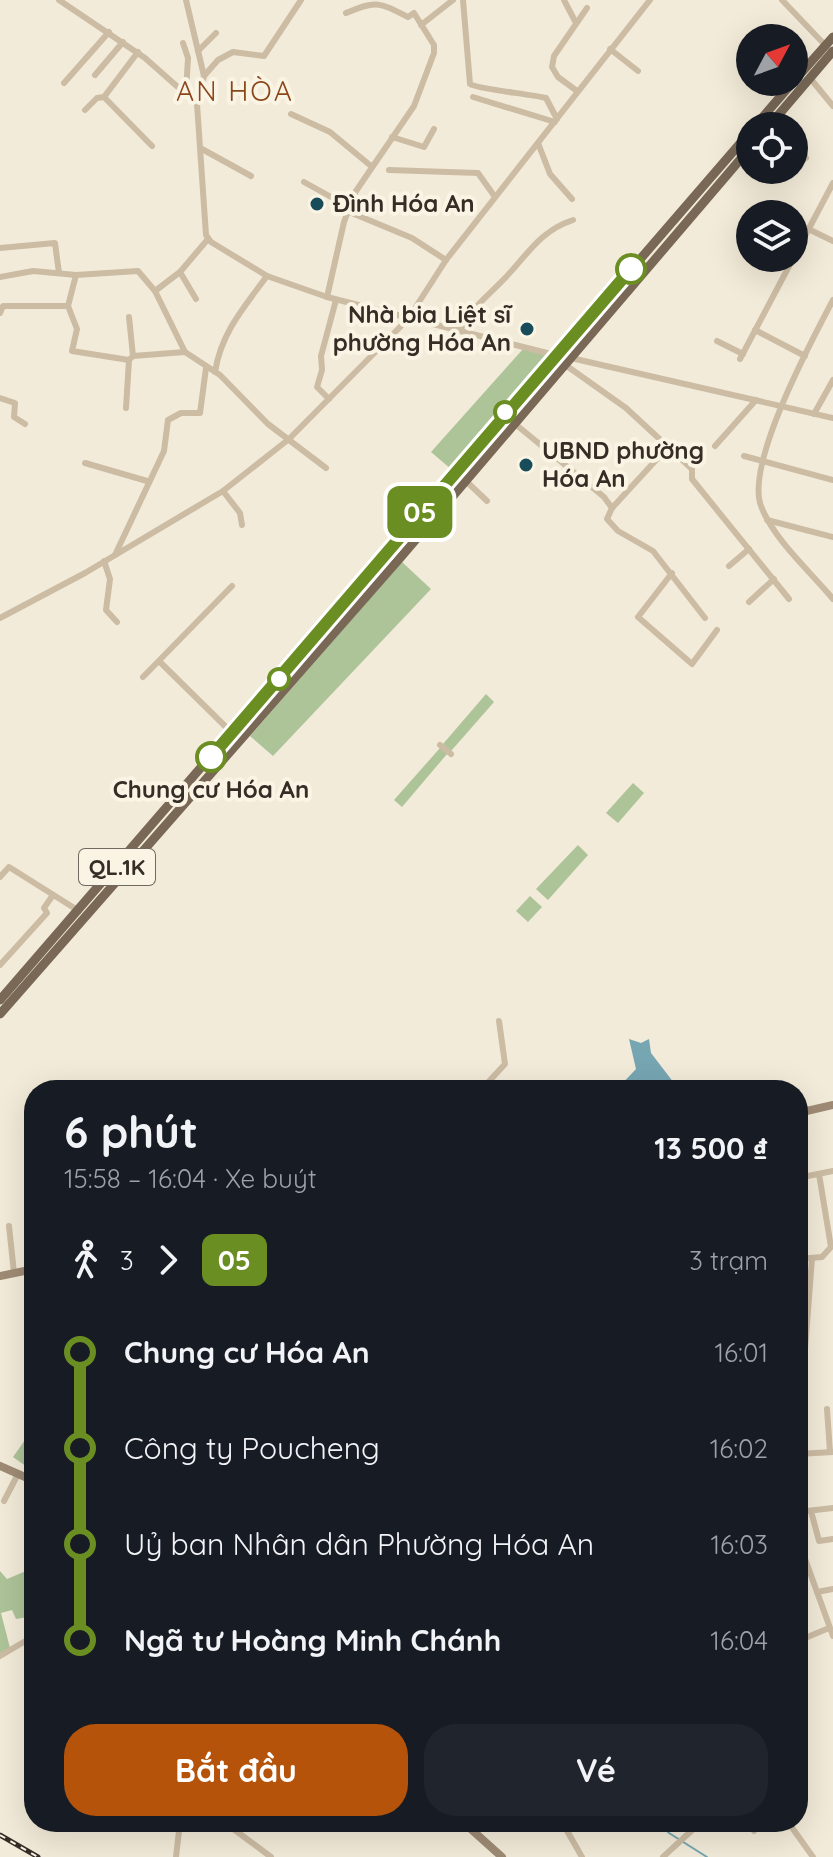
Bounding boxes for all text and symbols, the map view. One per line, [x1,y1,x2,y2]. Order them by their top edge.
north arrow [736,24,808,96]
map controls [736,24,808,272]
district label: AN HÒA [176,73,294,108]
button: locate [736,112,808,184]
place label: Đình Hóa An [332,188,475,218]
marker: Đình Hóa An [308,195,326,213]
button: layers [736,200,808,272]
unlabelled marker [616,254,646,284]
place label: Nhà bia Liệt sĩ phường Hóa An [333,299,513,357]
marker: Nhà bia Liệt sĩ phường Hóa An [518,320,536,338]
unlabelled marker [494,401,516,423]
place label: UBND phường Hóa An [542,435,704,493]
marker: UBND phường Hóa An [517,456,535,474]
line badge: 05 [384,486,456,538]
text: 05 [403,494,437,529]
unlabelled marker [268,668,290,690]
marker: Chung cư Hóa An [196,742,226,772]
place label: Chung cư Hóa An [113,774,309,804]
road number: QL.1K [79,849,155,885]
text: 6 phút [64,1104,198,1159]
text: 13 500 ₫ [654,1129,768,1167]
text: 15:58 – 16:04 · Xe buýt [64,1162,317,1195]
icon: walk [64,1238,108,1282]
icon: forward [146,1238,190,1282]
text: 05 [218,1242,251,1277]
text: 3 [120,1244,134,1277]
text: 3 trạm [689,1244,768,1277]
text: Chung cư Hóa An [124,1333,370,1371]
text: 16:01 [714,1336,768,1369]
text: Công ty Poucheng [124,1429,380,1467]
text: 16:02 [710,1432,768,1465]
text: Uỷ ban Nhân dân Phường Hóa An [124,1525,594,1563]
text: 16:03 [710,1528,768,1561]
text: Ngã tư Hoàng Minh Chánh [124,1621,501,1659]
text: 16:04 [710,1624,768,1657]
button: Bắt đầu [64,1724,408,1816]
button: Vé [424,1724,768,1816]

